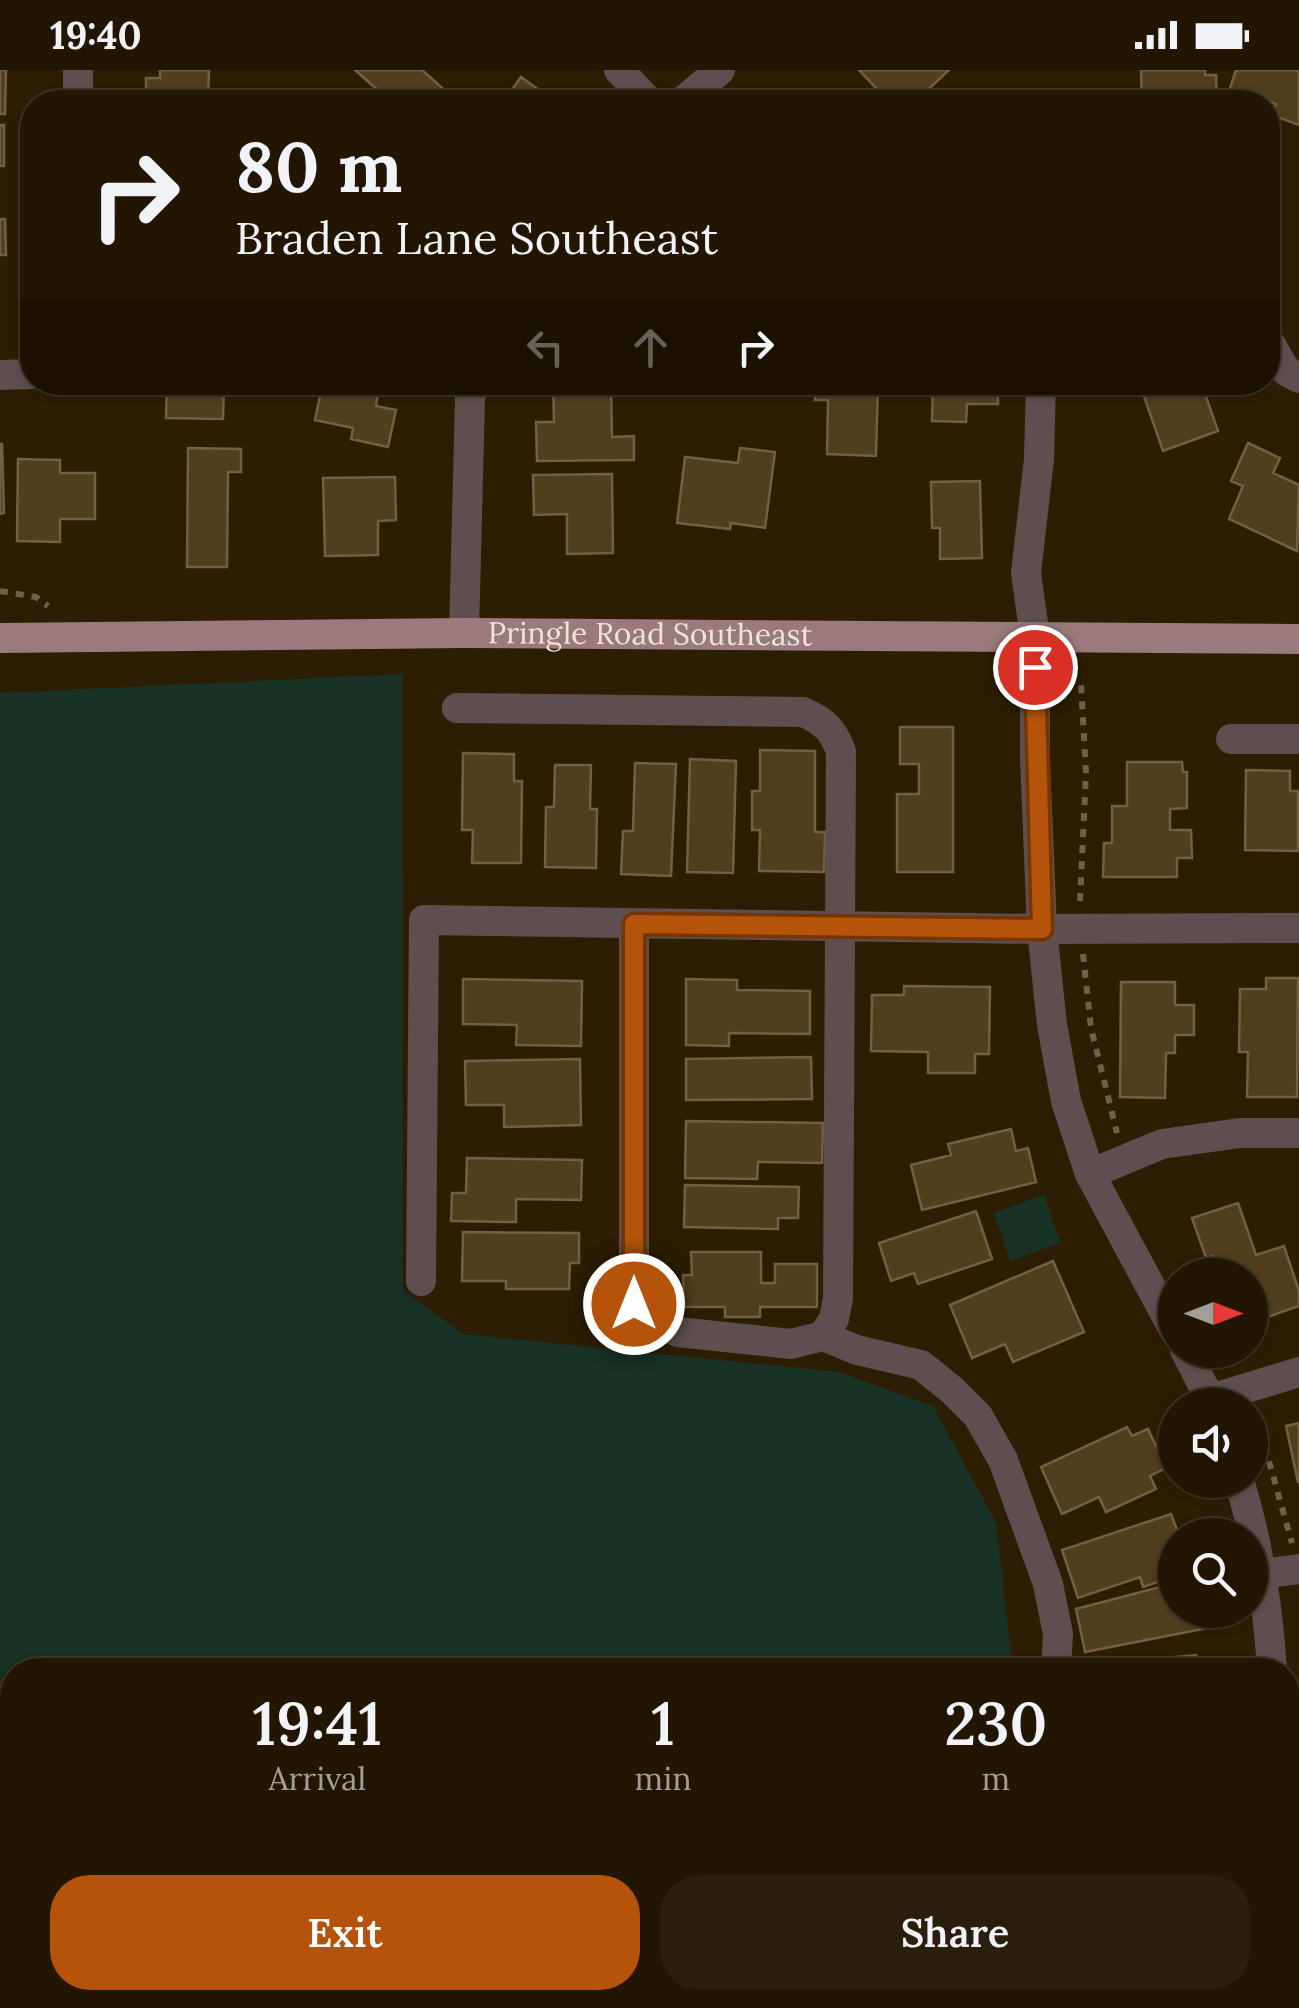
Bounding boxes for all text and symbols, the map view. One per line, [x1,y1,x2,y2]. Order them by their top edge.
text: 19:40 [50,11,142,59]
text: 80 m [235,122,402,211]
icon: right [70,130,200,260]
text: Braden Lane Southeast [235,209,718,266]
icon: left [518,320,573,375]
icon: ahead [623,320,678,375]
icon: right [728,320,783,375]
street label: Pringle Road Southeast [488,613,813,654]
pin [993,625,1078,710]
icon: arrive [1008,640,1063,695]
position arrow [582,1252,686,1356]
north arrow [1158,1258,1268,1368]
map controls [1158,1258,1268,1628]
button: sound [1158,1388,1268,1498]
button: search [1158,1518,1268,1628]
text: 19:41 [253,1685,382,1761]
text: 1 [651,1685,675,1761]
text: 230 [944,1685,1047,1761]
text: Arrival [268,1758,366,1799]
text: min [635,1758,692,1799]
text: m [982,1758,1010,1799]
button: Exit [50,1875,640,1990]
button: Share [660,1875,1250,1990]

